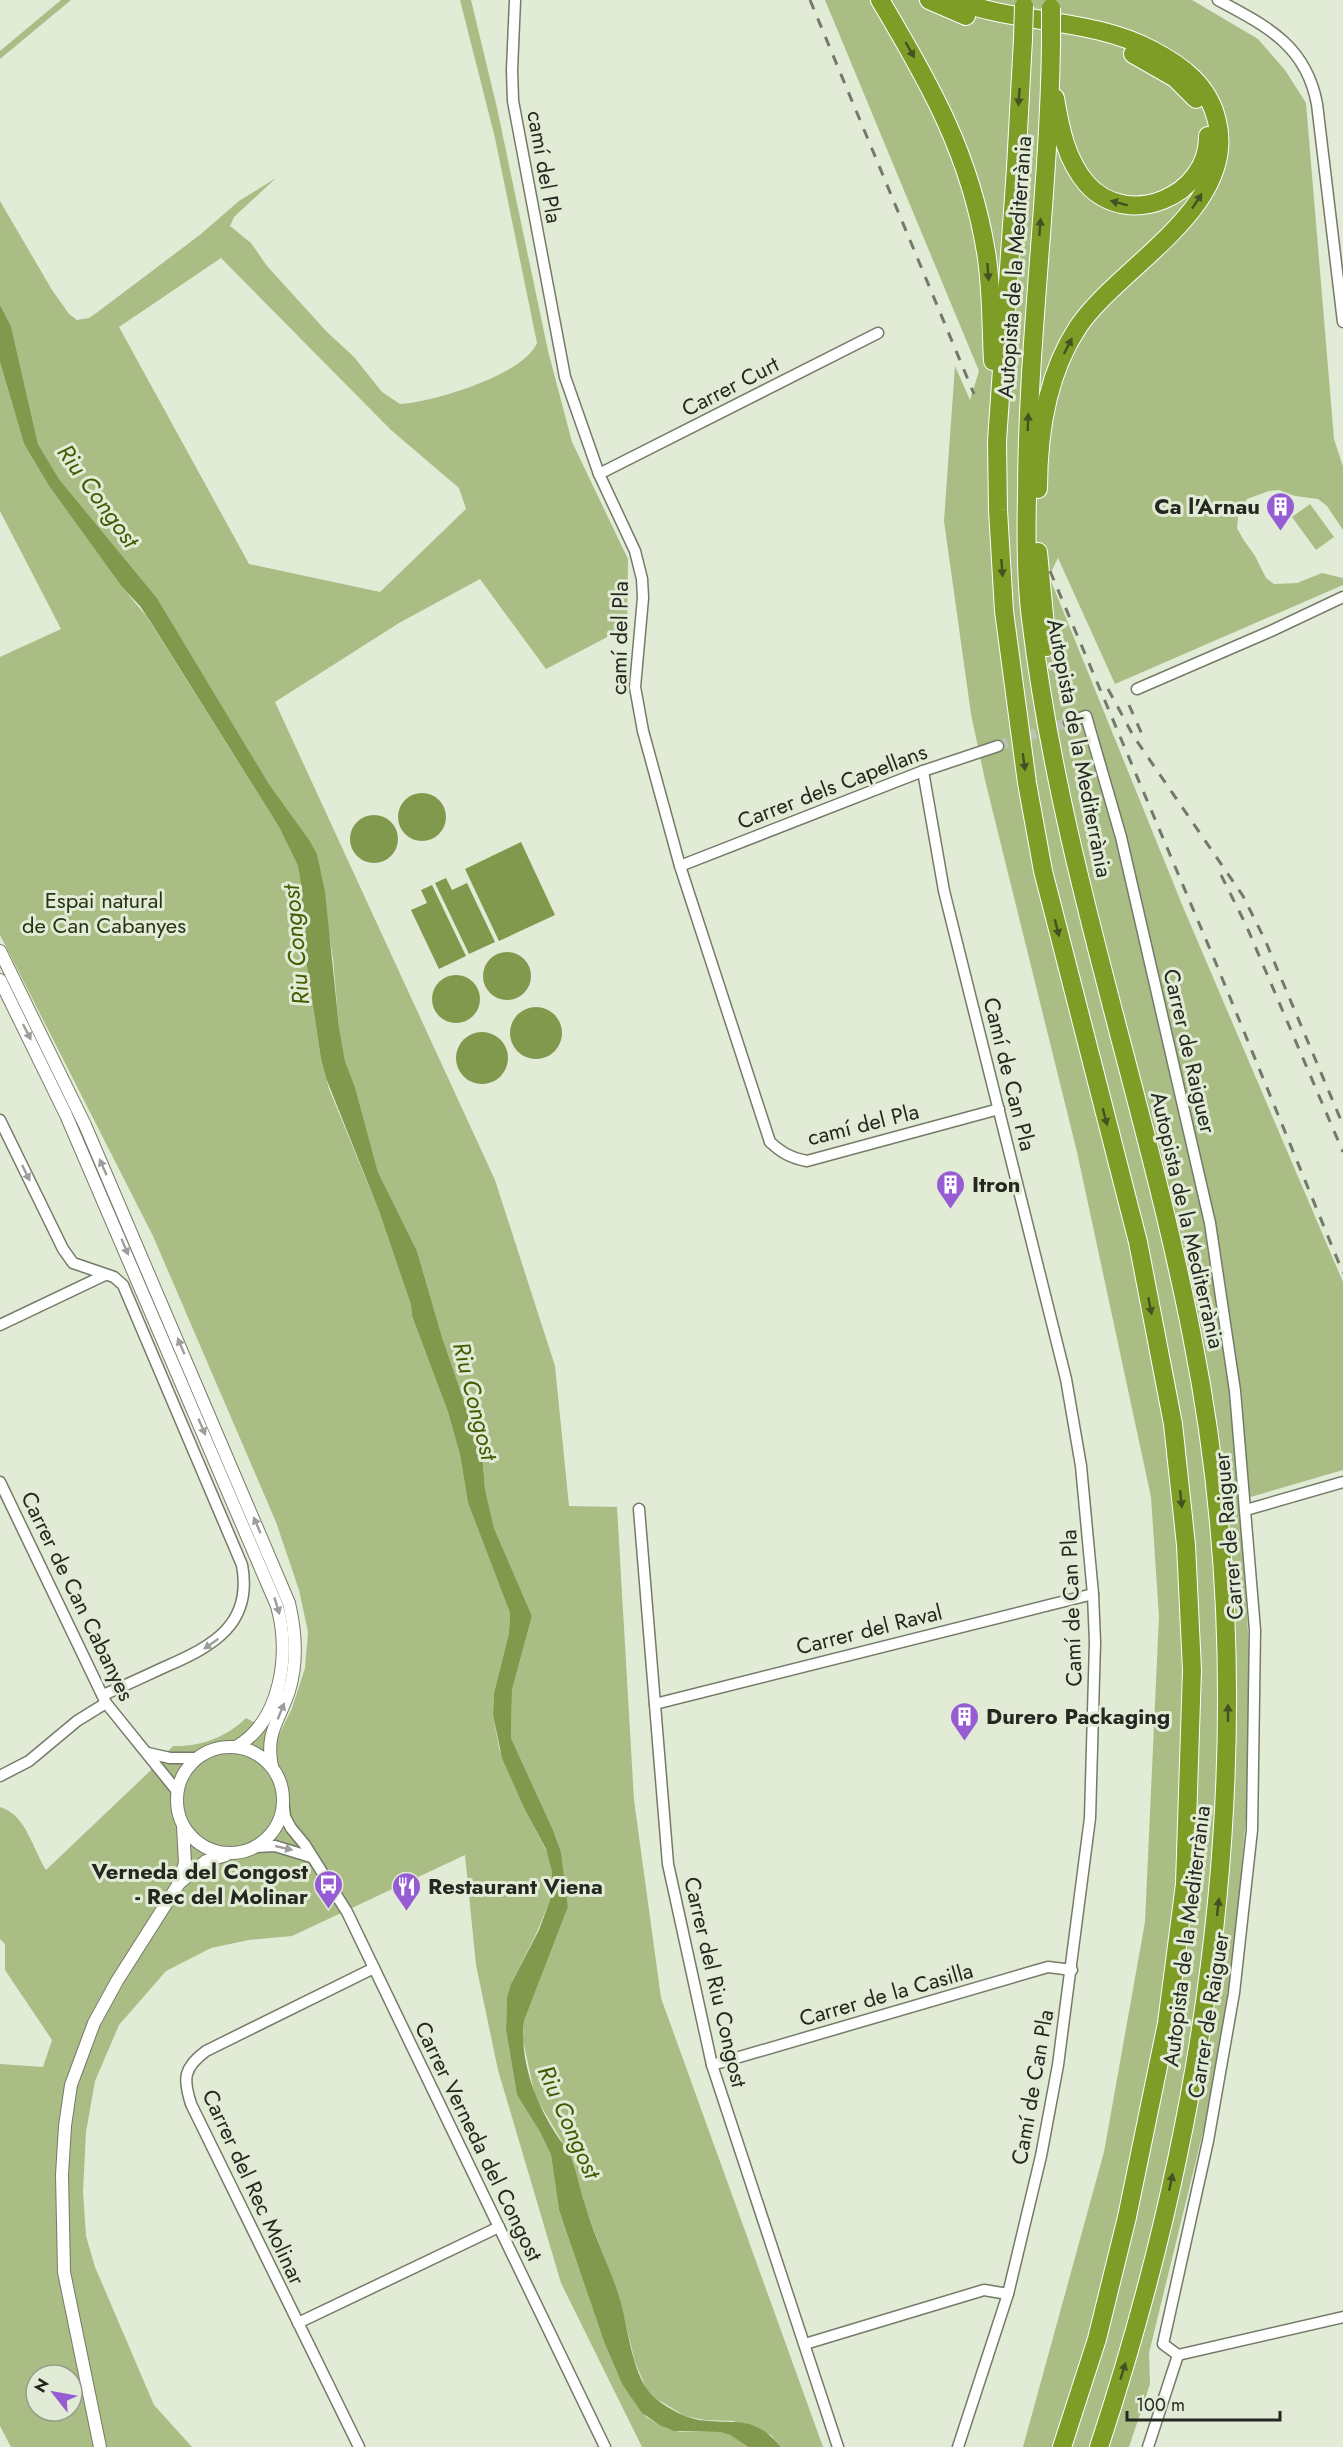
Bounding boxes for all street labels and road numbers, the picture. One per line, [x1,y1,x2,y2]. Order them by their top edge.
street label: camí del Pla [519,108,571,226]
street label: Autopista de la Mediterrània [989,135,1039,399]
street label: Carrer Curt [676,348,785,424]
street label: camí del Pla [602,581,636,695]
street label: Autopista de la Mediterrània [1039,616,1121,880]
street label: Carrer dels Capellans [732,735,932,837]
street label: Carrer de Raiguer [1156,966,1225,1137]
street label: Camí de Can Pla [975,994,1045,1154]
street label: Autopista de la Mediterrània [1143,1088,1233,1352]
street label: camí del Pla [804,1095,922,1153]
street label: Carrer de Raiguer [1205,1451,1251,1621]
street label: Carrer de Can Cabanyes [13,1486,143,1706]
street label: Camí de Can Pla [1052,1529,1090,1687]
street label: Carrer del Raval [793,1595,945,1663]
street label: Autopista de la Mediterrània [1154,1804,1218,2068]
street label: Carrer del Riu Congost [676,1874,756,2091]
street label: Carrer de Raiguer [1179,1929,1237,2100]
street label: Carrer de la Casilla [795,1954,977,2034]
street label: Camí de Can Pla [1003,2007,1061,2167]
street label: Carrer Verneda del Congost [407,2016,551,2267]
street label: Carrer del Rec Molinar [195,2084,314,2290]

